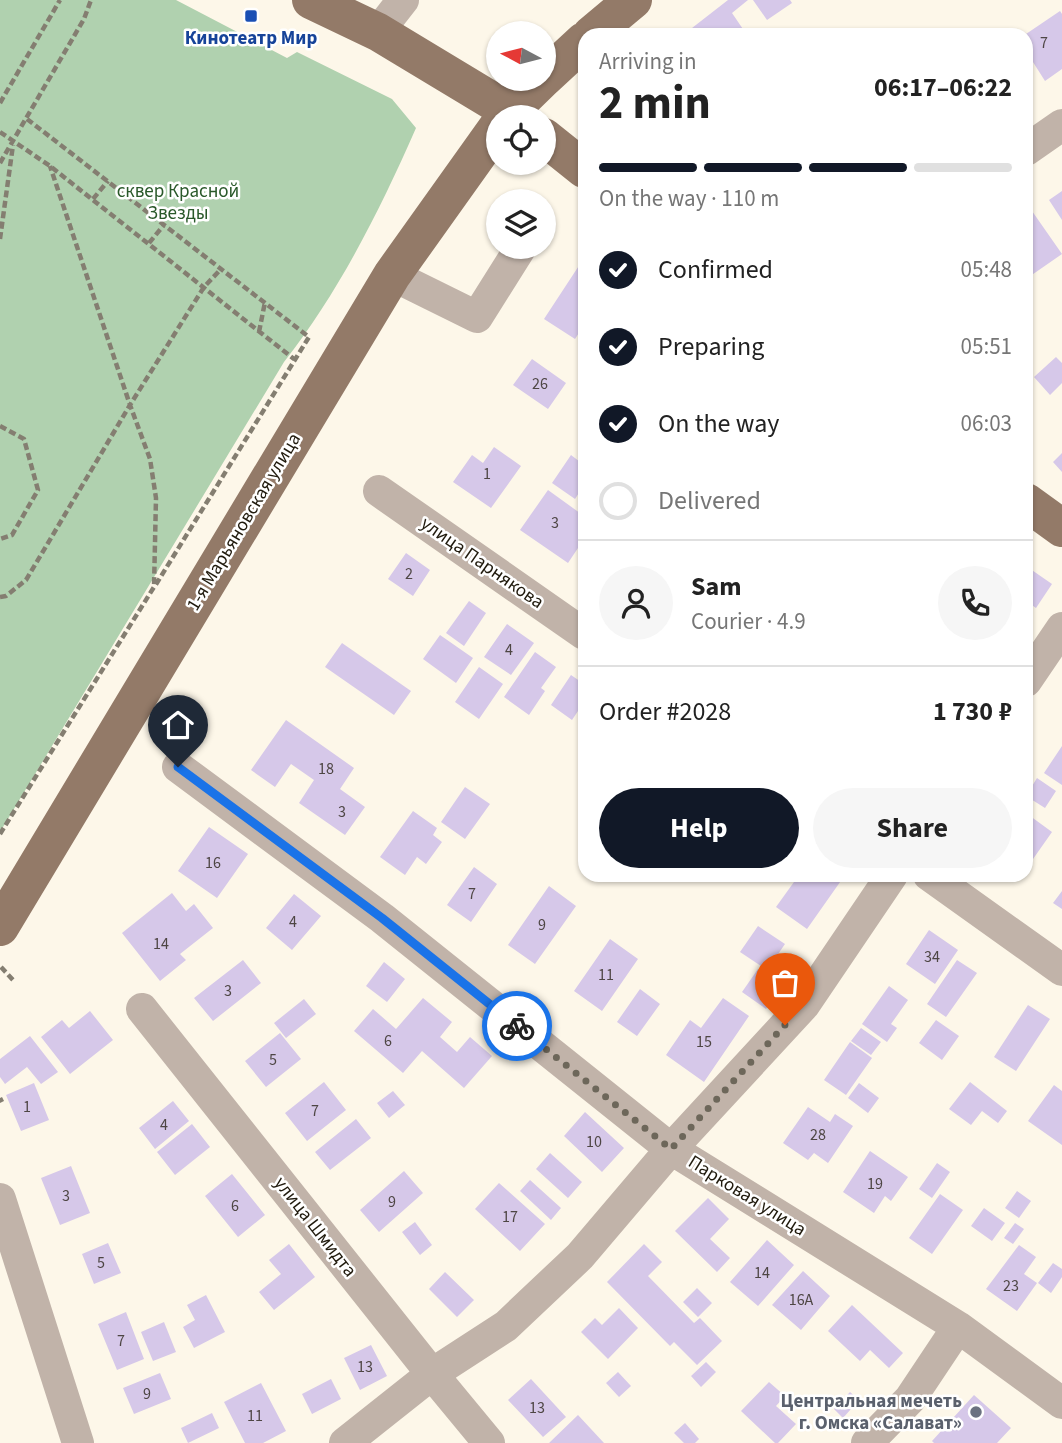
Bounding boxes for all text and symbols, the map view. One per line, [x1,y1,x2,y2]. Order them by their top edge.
marker: Кинотеатр Мир [243,8,259,24]
north arrow [486,21,556,91]
map controls [486,21,556,259]
place label: Кинотеатр Мир [185,25,317,52]
house number: 7 [1040,32,1048,54]
text: Arriving in [599,45,697,78]
text: 06:17–06:22 [874,69,1012,106]
text: 2 min [599,71,711,136]
button: locate [486,105,556,175]
park label: сквер Красной Звезды [117,178,239,227]
text: On the way · 110 m [599,182,779,215]
button: layers [486,189,556,259]
icon: check [599,251,637,289]
text: Confirmed [658,251,773,288]
text: 05:48 [961,253,1012,286]
icon: check [599,328,637,366]
text: Preparing [658,328,764,365]
text: 05:51 [961,330,1012,363]
house number: 26 [532,373,548,395]
icon: check [599,405,637,443]
text: On the way [658,405,779,442]
text: 06:03 [961,407,1012,440]
street label: 1-я Марьяновская улица [180,428,308,616]
house number: 1 [483,463,491,485]
text: Delivered [658,482,761,519]
street label: улица Парнякова [415,510,549,616]
house number: 3 [551,512,559,534]
house number: 2 [405,563,413,585]
button: person [599,566,673,640]
button: phone [938,566,1012,640]
text: Sam [691,568,741,605]
text: Courier · 4.9 [691,605,806,638]
house number: 4 [505,639,513,661]
text: Order #2028 [599,693,731,730]
text: 1 730 ₽ [933,693,1012,730]
pin [148,695,208,767]
icon: home [159,706,197,744]
house number: 18 [318,758,334,780]
button: Help [599,788,799,868]
button: Share [813,788,1012,868]
house number: 3 [338,801,346,823]
house number: 16 [205,852,221,874]
house number: 7 [468,883,476,905]
house number: 4 [289,911,297,933]
house number: 9 [538,914,546,936]
house number: 14 [153,933,169,955]
house number: 34 [924,946,940,968]
pin [755,953,815,1025]
house number: 11 [598,964,614,986]
icon: bag [766,964,804,1002]
house number: 3 [224,980,232,1002]
courier [482,991,552,1061]
icon: bike [498,1007,536,1045]
house number: 6 [384,1030,392,1052]
house number: 15 [696,1031,712,1053]
house number: 5 [269,1049,277,1071]
house number: 1 [23,1096,31,1118]
house number: 7 [311,1100,319,1122]
house number: 4 [160,1114,168,1136]
house number: 28 [810,1124,826,1146]
house number: 10 [586,1131,602,1153]
street label: Парковая улица [683,1149,811,1243]
street label: улица Шмидта [267,1171,363,1283]
house number: 19 [867,1173,883,1195]
house number: 3 [62,1185,70,1207]
house number: 9 [388,1191,396,1213]
house number: 6 [231,1195,239,1217]
house number: 17 [502,1206,518,1228]
house number: 5 [97,1252,105,1274]
house number: 14 [754,1262,770,1284]
house number: 23 [1003,1275,1019,1297]
house number: 16А [789,1289,814,1311]
house number: 7 [117,1330,125,1352]
house number: 13 [357,1356,373,1378]
house number: 9 [143,1383,151,1405]
place label: Центральная мечеть г. Омска «Салават» [780,1388,962,1437]
house number: 13 [529,1397,545,1419]
marker: Центральная мечеть г. Омска «Салават» [968,1404,984,1420]
house number: 11 [247,1405,263,1427]

